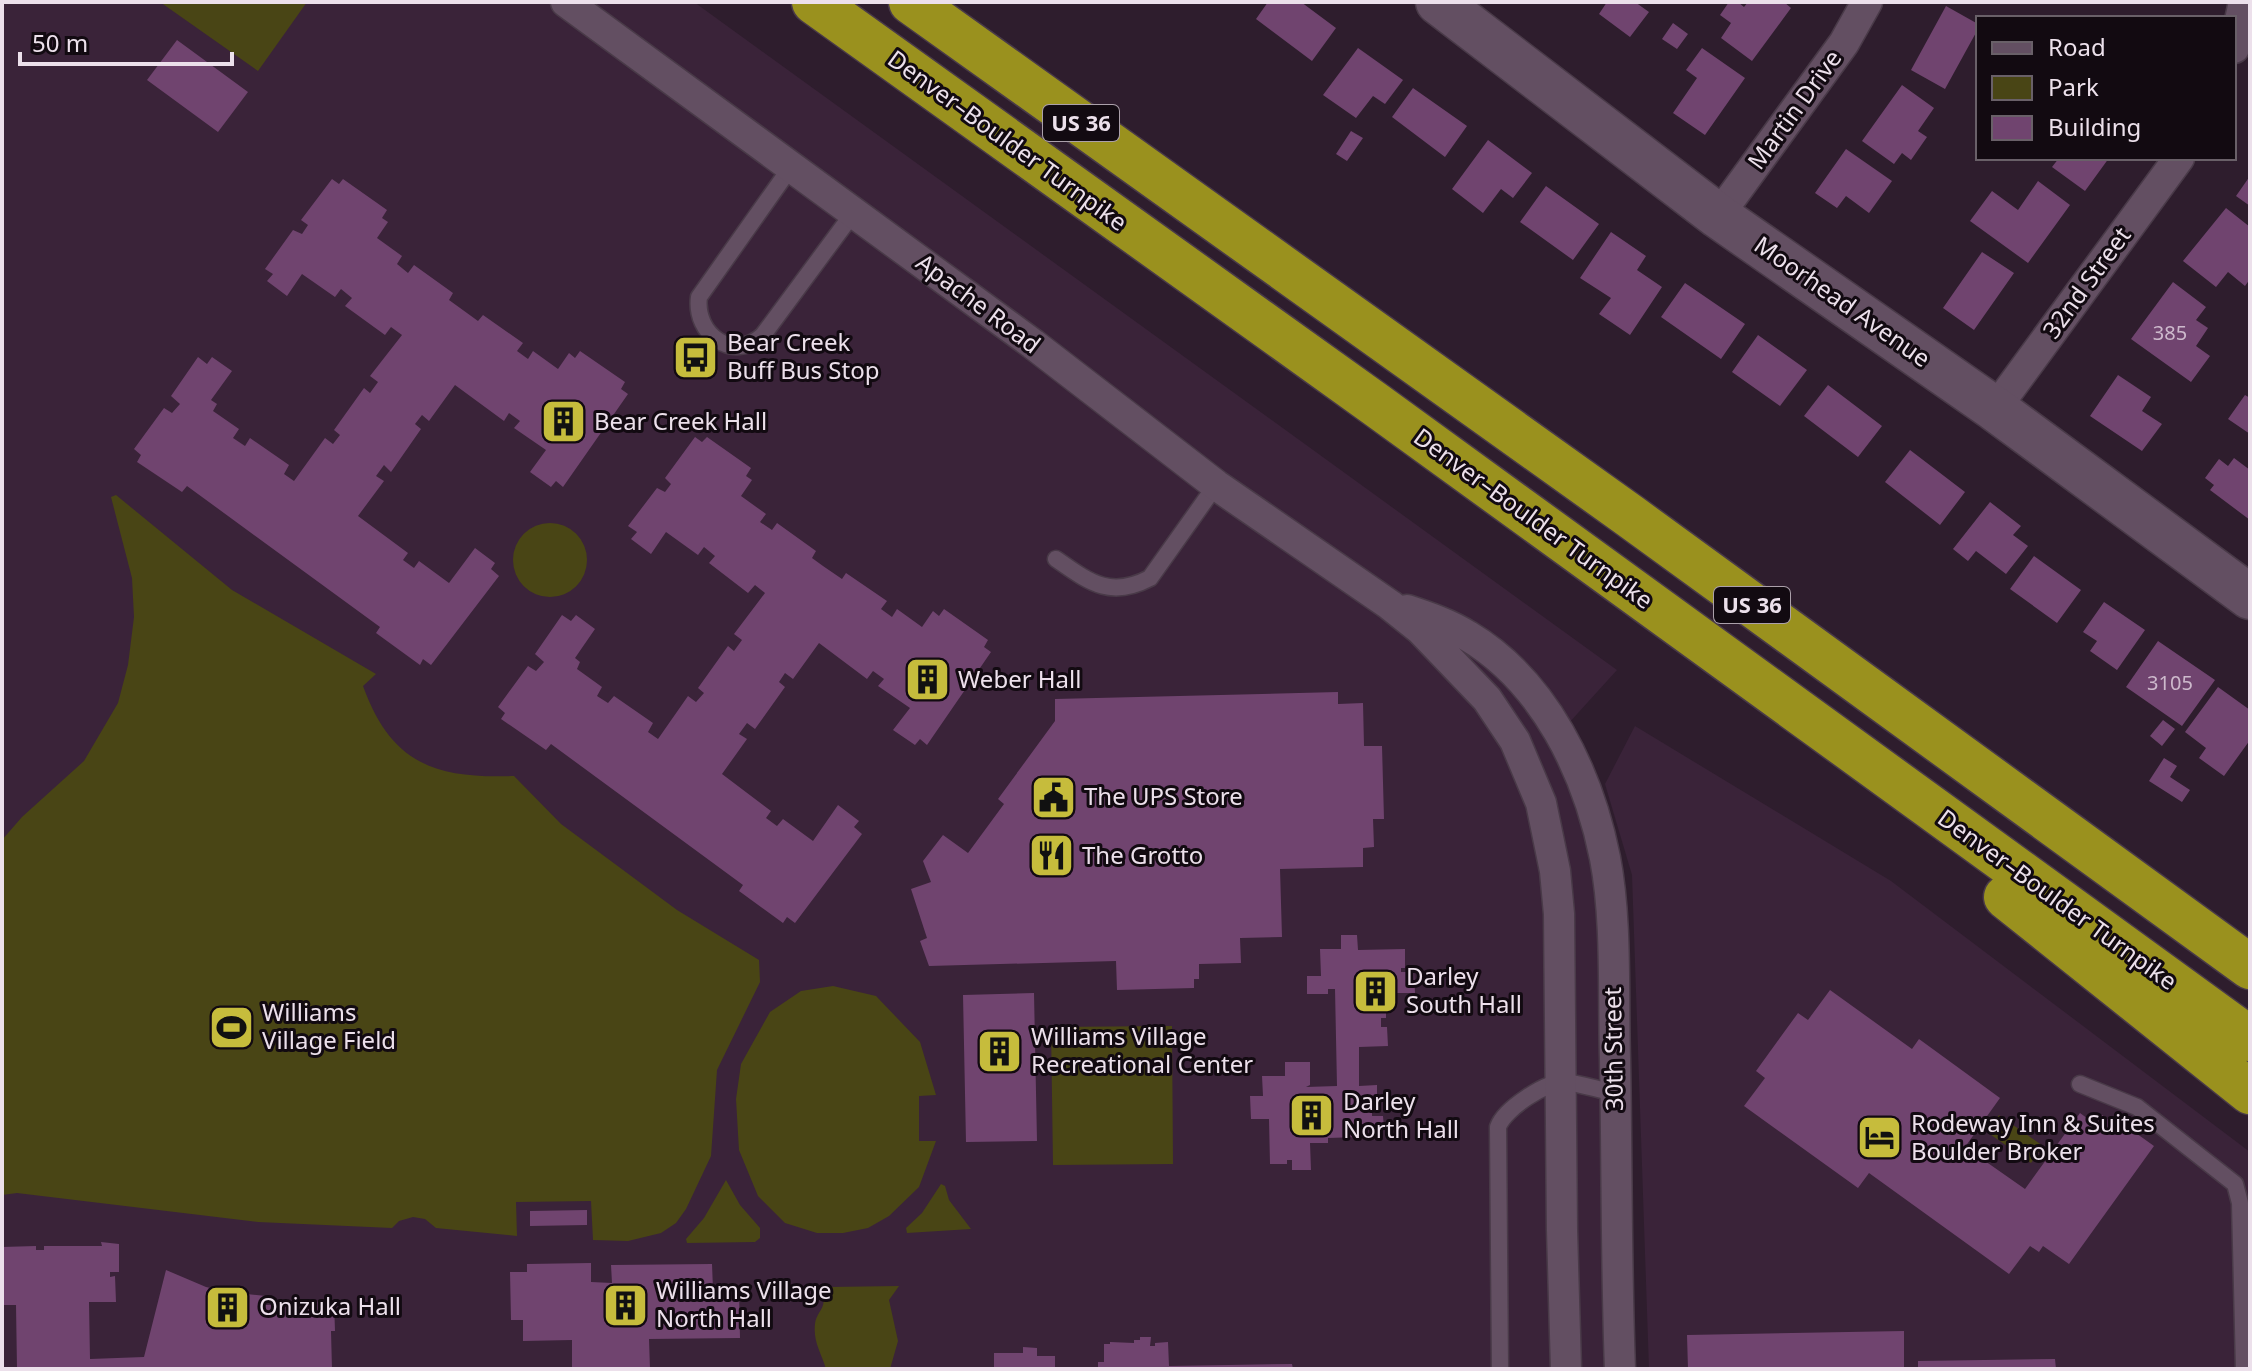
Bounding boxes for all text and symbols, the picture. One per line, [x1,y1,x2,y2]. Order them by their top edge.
scale bar [20,16,232,66]
legend [1976,16,2236,160]
text: 50 m [32,26,88,59]
text: Road [2048,30,2106,63]
street label: Denver–Boulder Turnpike [882,42,1134,238]
street label: Martin Drive [1739,43,1848,176]
text: Park [2048,70,2099,103]
road number: US 36 [1043,105,1119,141]
text: Building [2048,110,2141,143]
street label: 32nd Street [2034,219,2138,345]
street label: Moorhead Avenue [1748,228,1937,374]
street label: Apache Road [910,245,1048,360]
house number: 385 [2153,319,2187,346]
place label: Bear Creek Buff Bus Stop [727,325,879,386]
bus stop icon: Bear Creek Buff Bus Stop [672,333,720,381]
building icon: Bear Creek Hall [539,398,587,446]
place label: Bear Creek Hall [594,404,767,437]
street label: Denver–Boulder Turnpike [1408,420,1660,616]
road number: US 36 [1714,587,1790,623]
building icon: Weber Hall [903,656,951,704]
place label: Weber Hall [958,662,1081,695]
house number: 3105 [2147,669,2193,696]
public building icon: The UPS Store [1029,773,1077,821]
place label: The UPS Store [1084,779,1243,812]
street label: Denver–Boulder Turnpike [1932,801,2184,997]
restaurant icon: The Grotto [1027,832,1075,880]
place label: The Grotto [1082,838,1203,871]
place label: Darley South Hall [1406,959,1522,1020]
building icon: Darley South Hall [1351,967,1399,1015]
street label: 30th Street [1595,986,1630,1111]
place label: Williams Village Field [262,995,396,1056]
sports icon: Williams Village Field [207,1003,255,1051]
place label: Williams Village Recreational Center [1031,1019,1253,1080]
building icon: Williams Village Recreational Center [976,1027,1024,1075]
place label: Darley North Hall [1343,1084,1459,1145]
building icon: Darley North Hall [1288,1092,1336,1140]
place label: Rodeway Inn & Suites Boulder Broker [1911,1106,2155,1167]
hotel icon: Rodeway Inn & Suites Boulder Broker [1856,1114,1904,1162]
place label: Williams Village North Hall [656,1273,831,1334]
building icon: Williams Village North Hall [601,1281,649,1329]
building icon: Onizuka Hall [204,1283,252,1331]
place label: Onizuka Hall [259,1289,401,1322]

